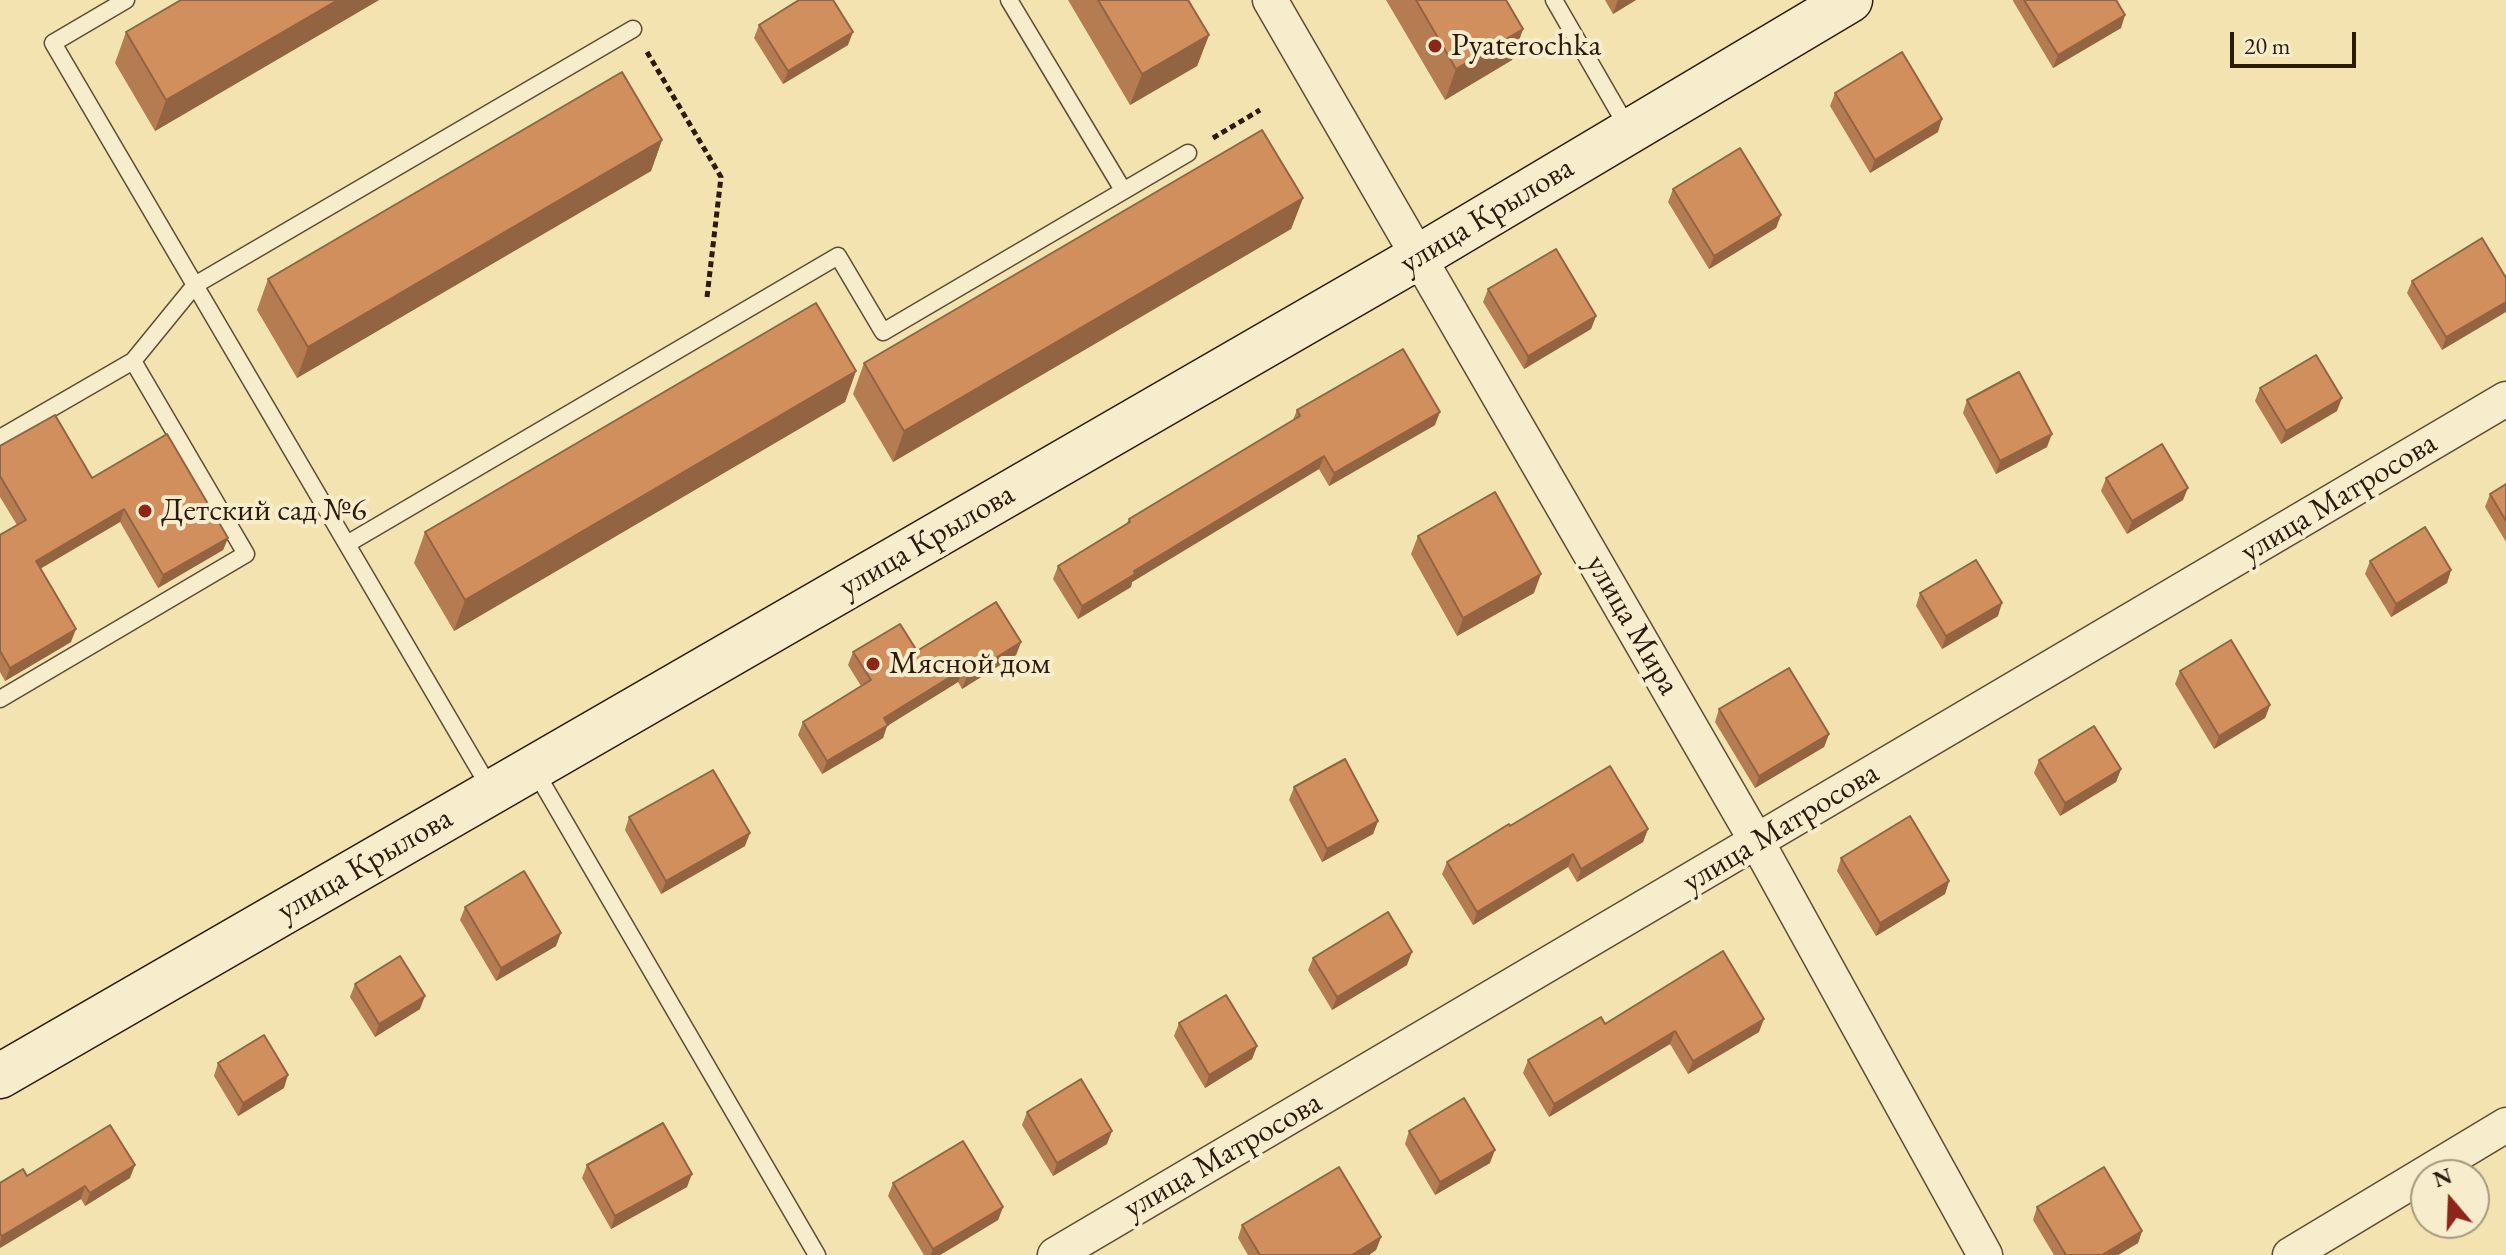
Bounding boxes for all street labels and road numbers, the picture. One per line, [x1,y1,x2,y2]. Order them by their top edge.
street label: улица Крылова [1393,149,1581,283]
street label: улица Матросова [2234,424,2444,572]
street label: улица Крылова [833,475,1021,607]
street label: улица Мира [1576,548,1688,702]
street label: улица Матросова [1676,754,1886,902]
street label: улица Крылова [271,799,459,931]
street label: улица Матросова [1117,1084,1329,1228]

